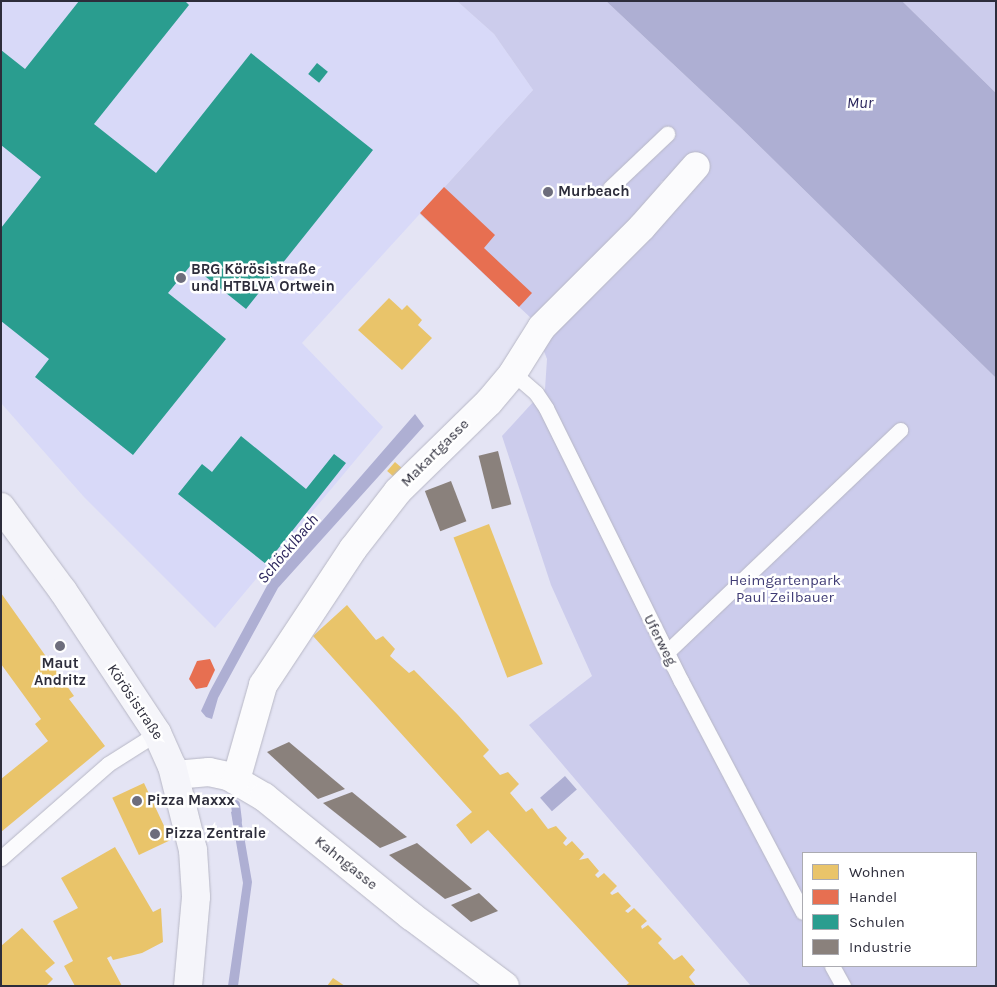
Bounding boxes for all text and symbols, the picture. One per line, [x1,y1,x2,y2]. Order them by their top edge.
water label: Mur [847,93,873,113]
place label: Murbeach [558,183,630,201]
marker: Murbeach [542,186,554,198]
place label: BRG Körösistraße und HTBLVA Ortwein [191,260,335,295]
marker: BRG Körösistraße und HTBLVA Ortwein [175,272,187,284]
street label: Makartgasse [397,415,473,491]
water label: Schöcklbach [253,510,323,588]
park label: Heimgartenpark Paul Zeilbauer [729,571,841,606]
street label: Uferweg [639,611,681,669]
marker: Maut Andritz [54,640,66,652]
place label: Maut Andritz [34,654,86,689]
street label: Körösistraße [103,661,167,743]
place label: Pizza Maxxx [147,792,235,810]
marker: Pizza Maxxx [131,795,143,807]
place label: Pizza Zentrale [165,825,266,843]
marker: Pizza Zentrale [149,828,161,840]
street label: Kahngasse [311,832,381,894]
legend [802,852,977,967]
text: Wohnen [849,863,905,881]
text: Handel [849,888,897,906]
text: Schulen [849,913,905,931]
text: Industrie [849,938,911,956]

